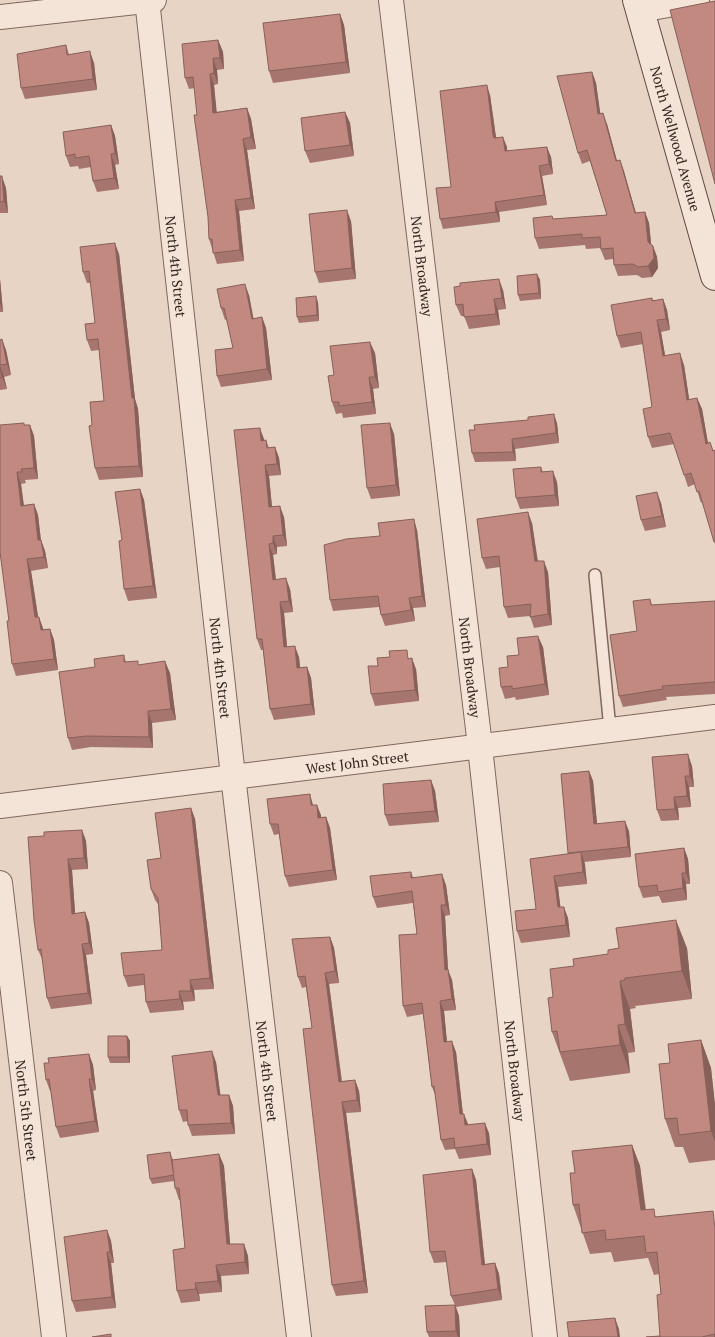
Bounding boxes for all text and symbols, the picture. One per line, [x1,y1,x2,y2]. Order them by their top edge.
street label: North Wellwood Avenue [647,64,706,213]
street label: North 4th Street [161,215,192,319]
street label: North Broadway [407,215,438,318]
street label: North 4th Street [206,616,236,720]
street label: North Broadway [455,616,486,720]
street label: West John Street [305,746,411,777]
street label: North 4th Street [252,1019,283,1124]
street label: North Broadway [501,1019,531,1123]
street label: North 5th Street [12,1059,43,1163]

